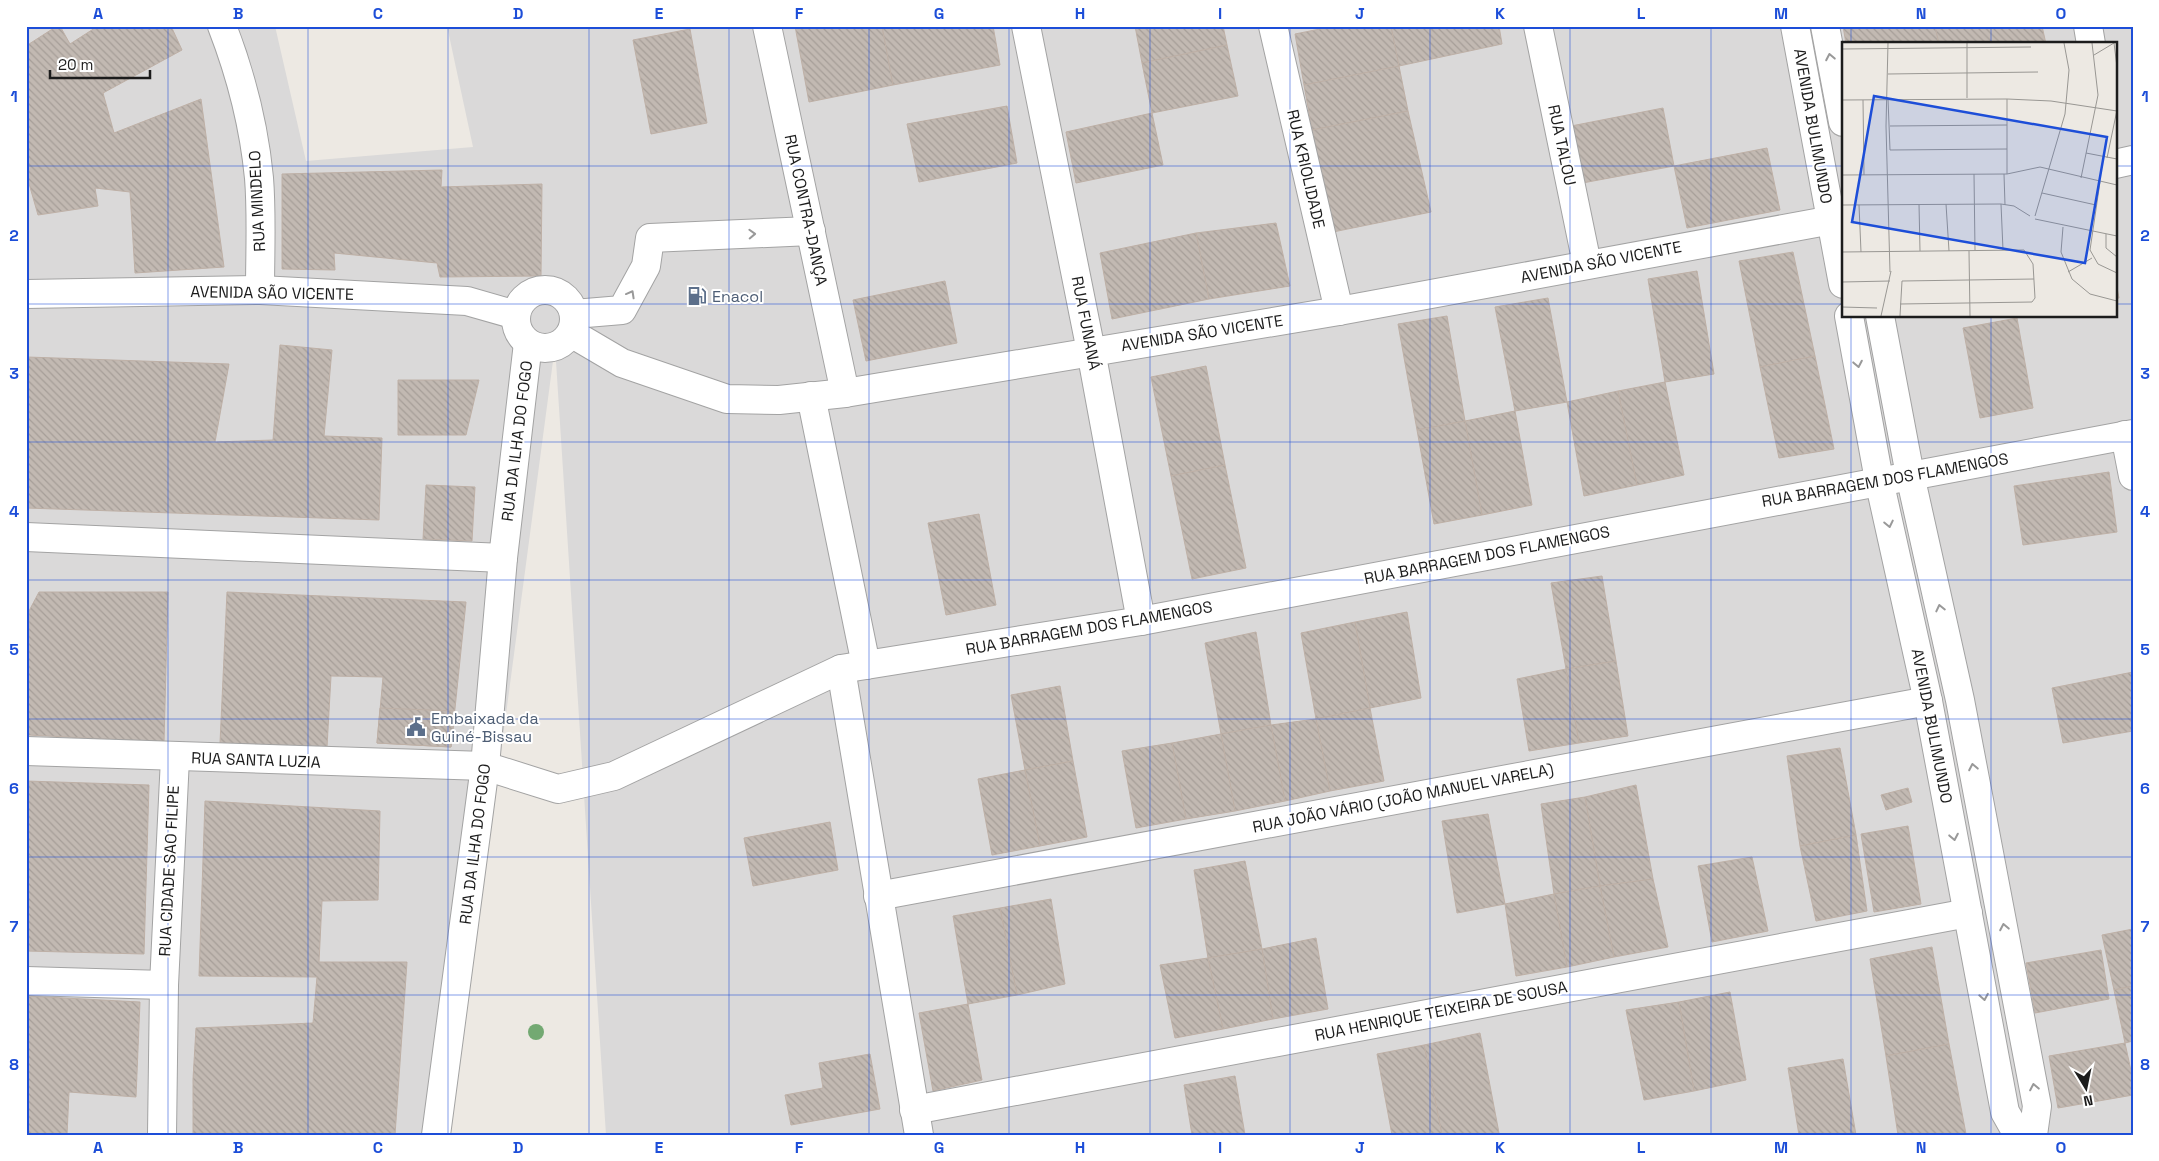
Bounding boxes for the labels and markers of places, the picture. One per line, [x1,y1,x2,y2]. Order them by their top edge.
fuel station icon: Enacol [686,285,708,307]
place label: Enacol [712,286,763,307]
place label: Embaixada da Guiné-Bissau [431,708,539,747]
public building icon: Embaixada da Guiné-Bissau [405,716,427,738]

